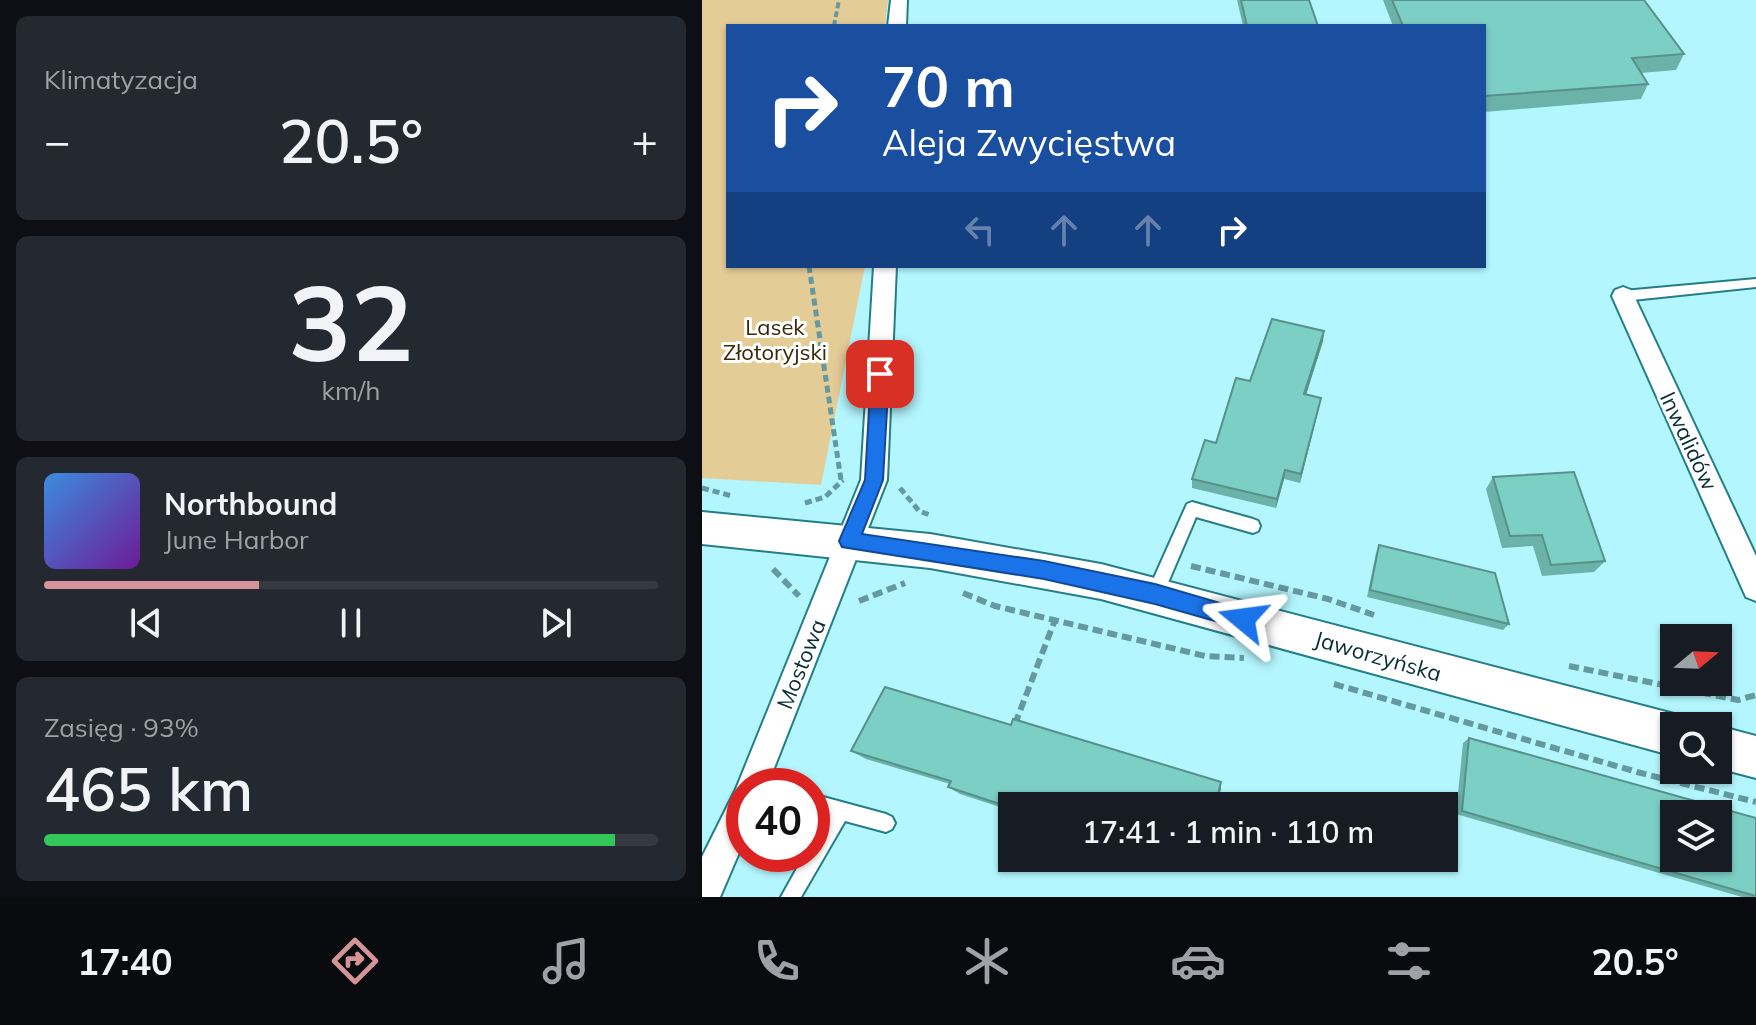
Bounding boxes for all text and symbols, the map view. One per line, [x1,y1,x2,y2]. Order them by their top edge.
text: 70 m [882,51,1015,121]
icon: right [750,56,854,160]
text: Klimatyzacja [44,63,198,96]
text: 20.5° [279,103,423,178]
text: − [44,113,70,168]
text: + [632,113,658,168]
text: Aleja Zwycięstwa [882,120,1176,165]
icon: left [958,208,1002,252]
icon: ahead [1042,208,1086,252]
icon: ahead [1126,208,1170,252]
icon: right [1210,208,1254,252]
text: 32 [289,256,413,387]
park label: Lasek Złotoryjski [723,313,827,366]
pin [846,340,914,408]
icon: arrive [858,352,902,396]
text: km/h [322,374,380,407]
street label: Inwalidów [1654,387,1724,495]
text: Northbound [164,485,337,523]
text: June Harbor [164,523,309,556]
position arrow [1201,577,1285,661]
icon: previous [124,601,168,645]
icon: pause [329,601,373,645]
icon: next [534,601,578,645]
street label: Mostowa [770,615,832,713]
street label: Jaworzyńska [1311,624,1445,688]
north arrow [1660,624,1732,696]
map controls [1660,624,1732,872]
text: Zasięg · 93% [44,711,199,744]
button: search [1660,712,1732,784]
text: 465 km [44,751,253,826]
speed limit sign: 40 [726,768,830,872]
button: layers [1660,800,1732,872]
text: 17:41 · 1 min · 110 m [1082,813,1374,851]
icon: directions [327,933,383,989]
icon: music [538,933,594,989]
icon: phone [749,933,805,989]
icon: climate [959,933,1015,989]
icon: car [1170,933,1226,989]
icon: filters [1381,933,1437,989]
text: 17:40 [77,939,173,984]
text: 20.5° [1591,939,1679,984]

